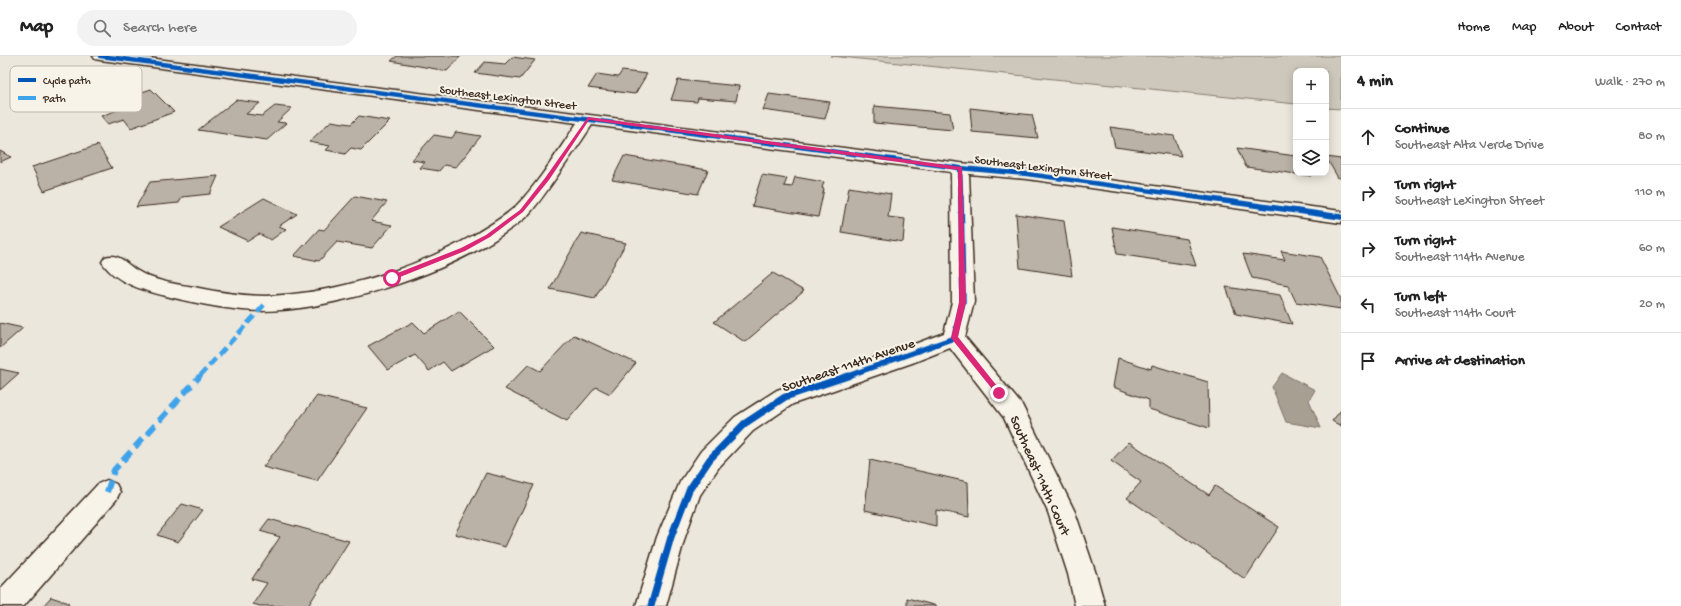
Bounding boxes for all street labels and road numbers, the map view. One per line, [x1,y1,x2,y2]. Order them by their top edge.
street label: Southeast Lexington Street [439,84,578,114]
street label: Southeast Lexington Street [974,154,1113,184]
street label: Southeast 114th Avenue [780,335,918,397]
street label: Southeast 114th Court [1005,413,1073,540]

